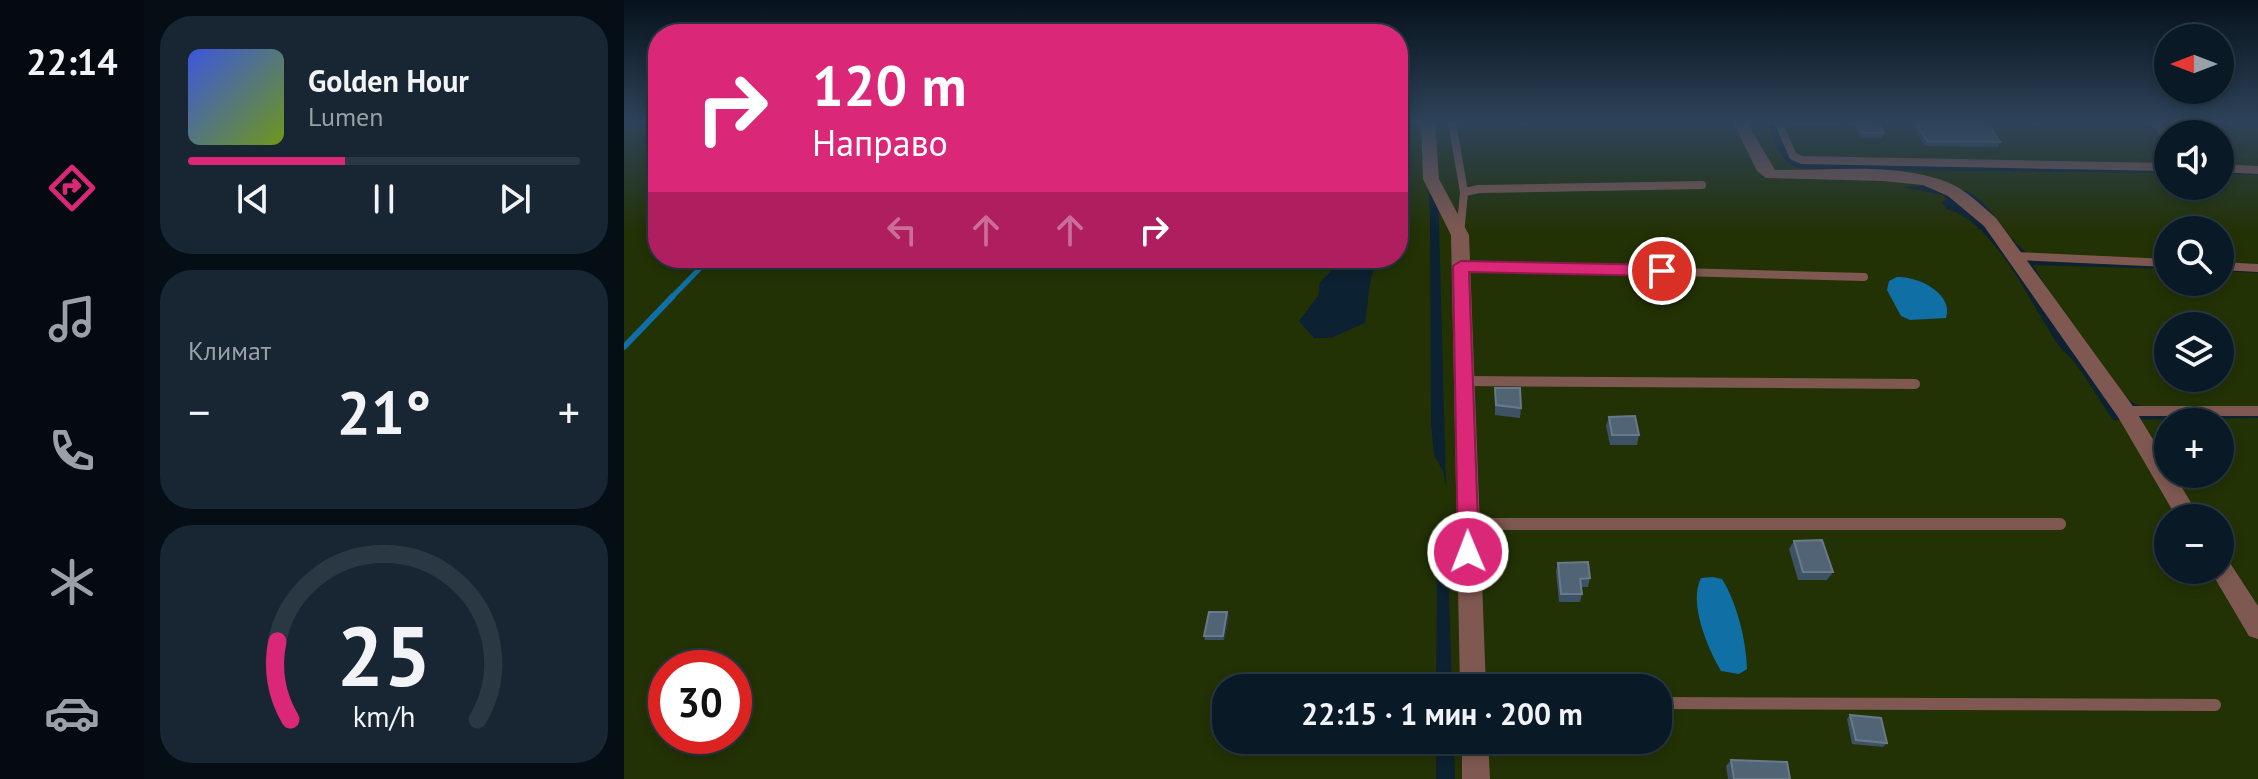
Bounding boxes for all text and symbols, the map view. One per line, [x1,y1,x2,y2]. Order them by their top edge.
north arrow [2154,24,2234,104]
map controls [2154,24,2234,584]
text: 22:14 [26,38,118,85]
text: 120 m [812,49,967,121]
icon: right [680,56,784,160]
text: Golden Hour [308,61,469,100]
text: Lumen [308,100,383,133]
text: Направо [812,119,948,166]
button: sound [2154,120,2234,200]
icon: directions [44,160,100,216]
icon: previous [231,177,275,221]
icon: pause [362,177,406,221]
icon: next [493,177,537,221]
icon: left [880,208,924,252]
icon: ahead [964,208,1008,252]
icon: ahead [1048,208,1092,252]
icon: right [1132,208,1176,252]
button: search [2154,216,2234,296]
pin [1628,237,1696,305]
icon: arrive [1640,249,1684,293]
icon: music [44,291,100,347]
button: layers [2154,312,2234,392]
text: Климат [188,334,271,367]
text: 21° [337,373,431,451]
text: − [188,383,210,440]
text: + [558,383,580,440]
button: + [2154,408,2234,488]
icon: phone [44,423,100,479]
button: − [2154,504,2234,584]
position arrow [1426,510,1510,594]
icon: climate [44,554,100,610]
text: 25 [337,600,431,708]
speed limit sign: 30 [648,650,752,754]
icon: car [44,685,100,741]
text: 22:15 · 1 мин · 200 m [1301,694,1583,733]
text: km/h [353,698,415,735]

